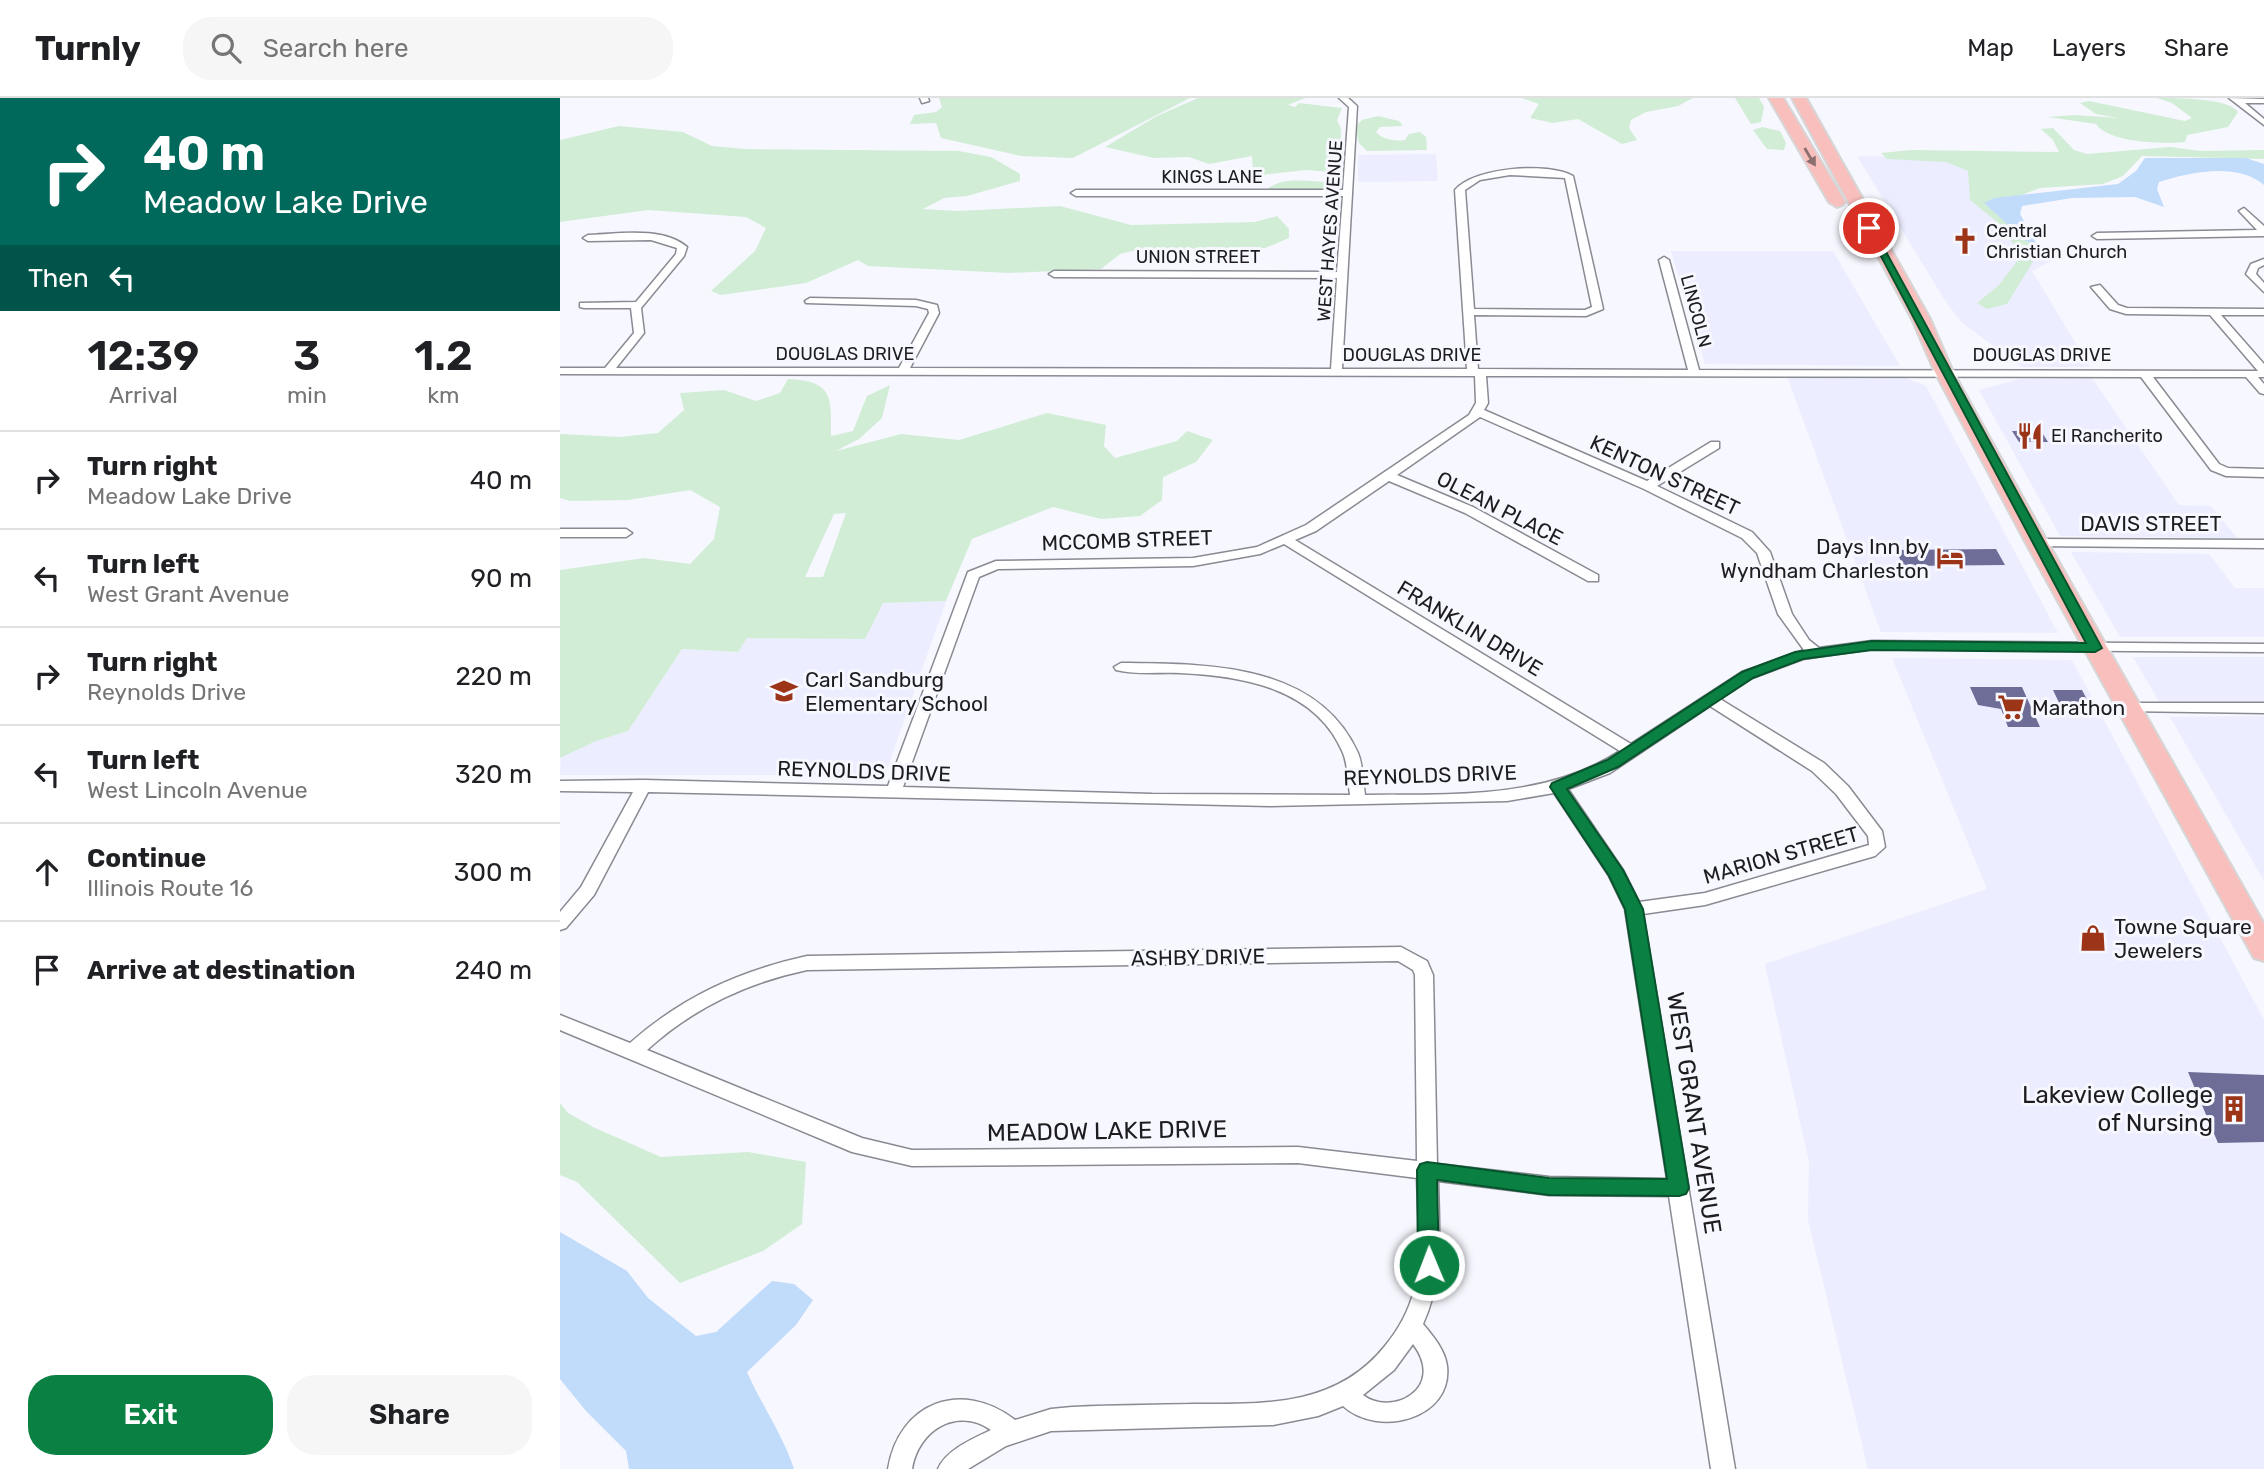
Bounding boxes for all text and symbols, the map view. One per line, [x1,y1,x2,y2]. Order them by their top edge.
search box [183,17,673,80]
text: Turnly [35,29,141,68]
icon: search [207,29,245,67]
text: Search here [263,33,409,64]
text: Map [1967,34,2014,62]
text: Layers [2052,34,2126,62]
text: Share [2164,34,2229,62]
text: 40 m [143,124,265,182]
icon: right [28,126,119,217]
street label: WEST HAYES AVENUE [1313,139,1347,323]
one-way arrow [1804,148,1816,167]
street label: KINGS LANE [1161,166,1263,188]
text: Meadow Lake Drive [143,183,428,221]
pin [1839,198,1899,258]
icon: arrive [1850,209,1888,247]
place label: Central Christian Church [1986,220,2127,263]
church icon: Central Christian Church [1950,226,1980,256]
street label: UNION STREET [1136,246,1260,268]
icon: left [103,259,141,297]
text: Then [28,263,89,294]
street label: LINCOLN [1676,272,1716,350]
text: 12:39 [87,331,200,381]
text: 3 [293,331,320,381]
text: 1.2 [414,331,473,381]
street label: DOUGLAS DRIVE [776,343,914,365]
street label: DOUGLAS DRIVE [1343,344,1481,366]
street label: DOUGLAS DRIVE [1973,344,2111,366]
text: Arrival [109,381,178,409]
text: min [287,381,327,409]
text: km [427,381,460,409]
restaurant icon: El Rancherito [2015,421,2045,451]
place label: El Rancherito [2051,425,2163,447]
street label: KENTON STREET [1586,429,1744,521]
text: Turn right [87,451,217,482]
icon: right [28,461,66,499]
text: 40 m [470,465,532,496]
street label: OLEAN PLACE [1433,465,1567,551]
text: Meadow Lake Drive [87,482,292,510]
street label: DAVIS STREET [2080,511,2222,536]
street label: MCCOMB STREET [1041,525,1213,555]
place label: Days Inn by Wyndham Charleston [1720,534,1929,583]
hotel icon: Days Inn by Wyndham Charleston [1935,543,1965,573]
text: Turn left [87,549,199,580]
icon: left [28,559,66,597]
text: 90 m [471,563,532,594]
street label: FRANKLIN DRIVE [1393,575,1547,681]
text: West Grant Avenue [87,580,289,608]
text: Turn right [87,647,217,678]
icon: right [28,657,66,695]
text: 220 m [455,661,532,692]
place label: Carl Sandburg Elementary School [805,667,988,716]
school or university icon: Carl Sandburg Elementary School [769,676,799,706]
text: Reynolds Drive [87,678,246,706]
supermarket icon: Marathon [1996,692,2026,722]
place label: Marathon [2032,695,2125,720]
text: Turn left [87,745,199,776]
icon: left [28,755,66,793]
street label: REYNOLDS DRIVE [777,755,951,787]
text: 320 m [455,759,532,790]
street label: REYNOLDS DRIVE [1343,759,1517,791]
text: West Lincoln Avenue [87,776,308,804]
street label: MARION STREET [1700,821,1862,889]
text: Continue [87,843,206,874]
icon: ahead [28,853,66,891]
text: 300 m [454,857,532,888]
text: Illinois Route 16 [87,874,253,902]
place label: Towne Square Jewelers [2114,914,2252,963]
shop icon: Towne Square Jewelers [2078,923,2108,953]
street label: ASHBY DRIVE [1131,943,1265,971]
icon: arrive [28,951,66,989]
text: Arrive at destination [87,955,355,986]
text: 240 m [455,955,532,986]
street label: WEST GRANT AVENUE [1661,990,1727,1236]
place label: Lakeview College of Nursing [2022,1081,2213,1137]
building icon: Lakeview College of Nursing [2219,1094,2249,1124]
street label: MEADOW LAKE DRIVE [987,1115,1227,1147]
position arrow [1392,1228,1466,1302]
button: Exit [28,1375,273,1455]
button: Share [287,1375,532,1455]

